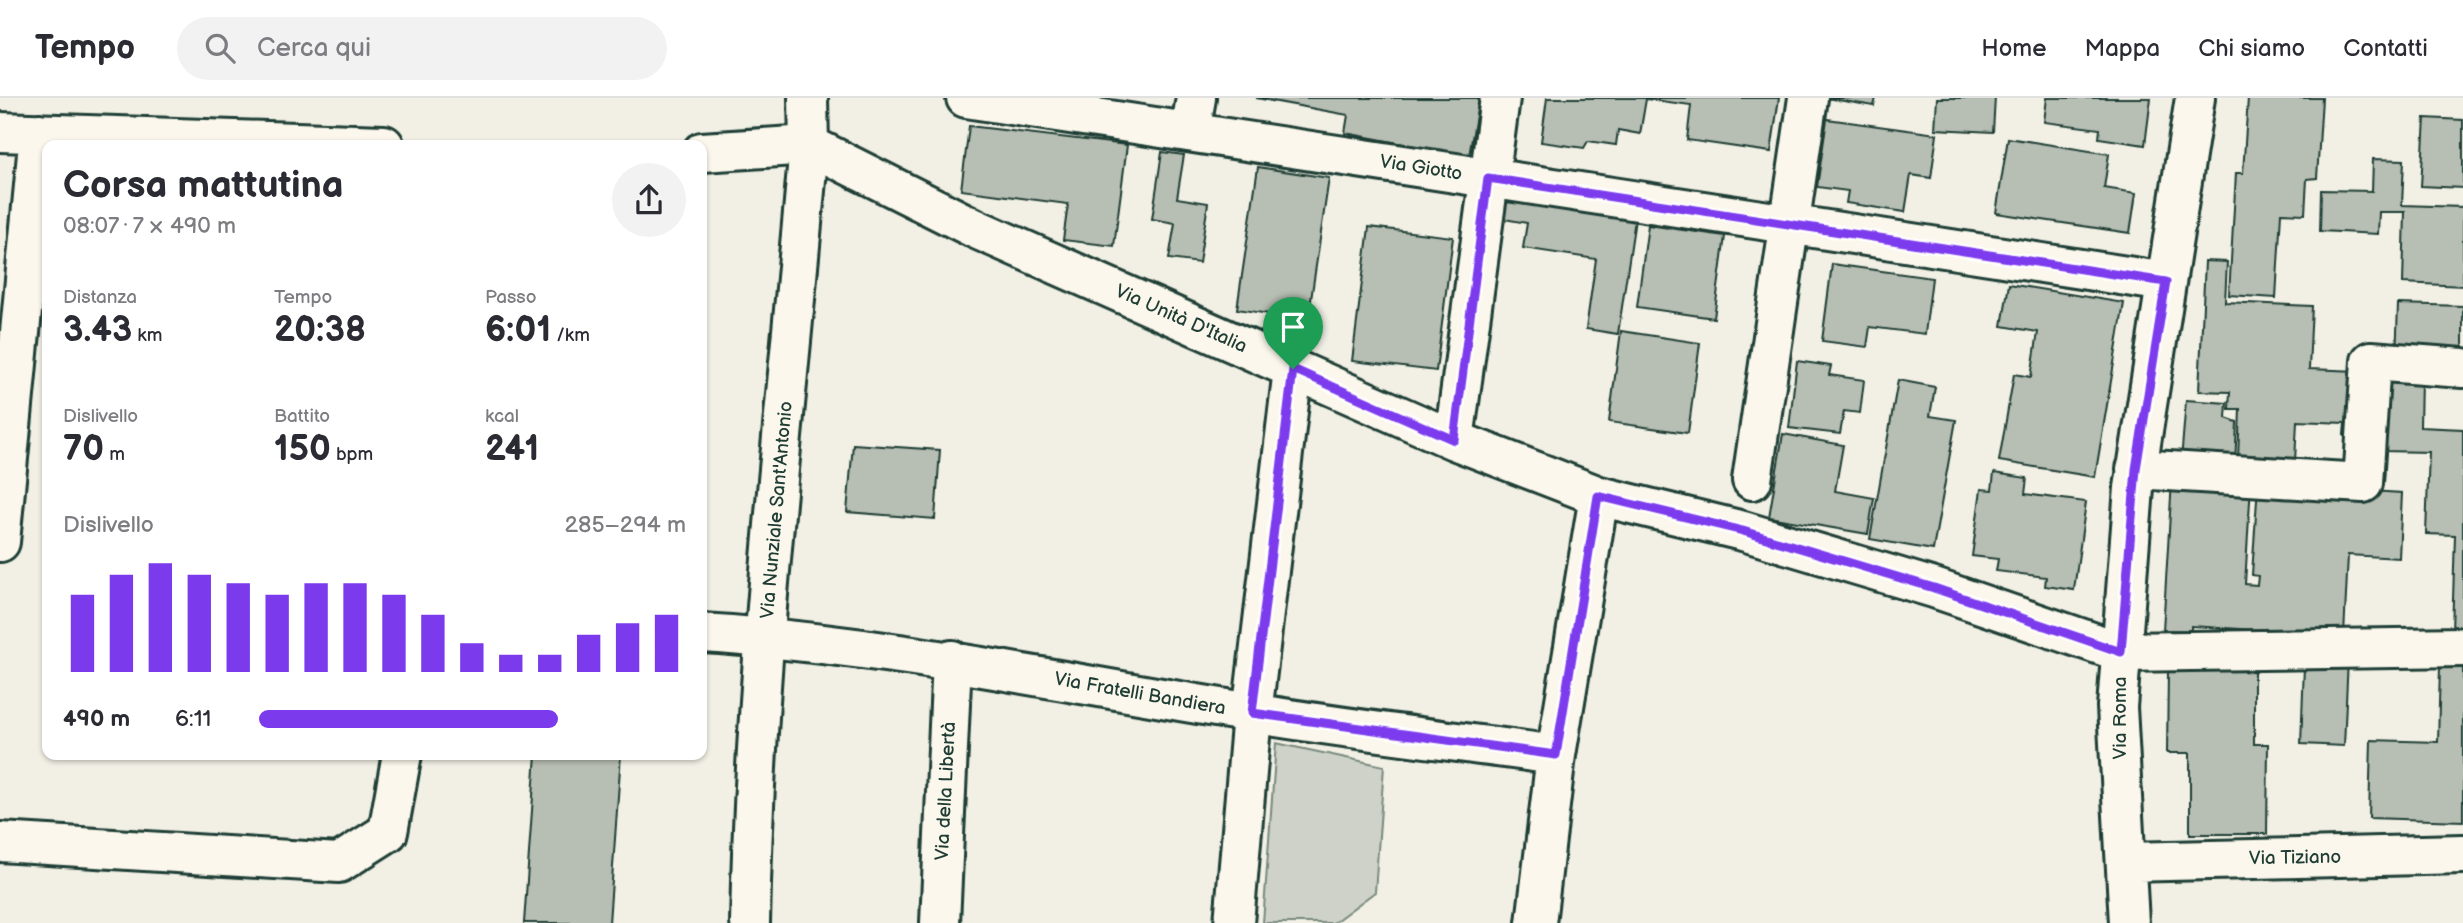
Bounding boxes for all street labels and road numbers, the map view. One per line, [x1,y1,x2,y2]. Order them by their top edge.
street label: Via Giotto [1378,150,1464,186]
street label: Via Unità D'Italia [1112,280,1250,358]
street label: Via Nunziale Sant'Antonio [756,400,798,620]
street label: Via Fratelli Bandiera [1053,668,1227,720]
street label: Via Roma [2109,677,2132,759]
street label: Via della Libertà [931,721,961,861]
street label: Via Tiziano [2249,846,2341,870]

